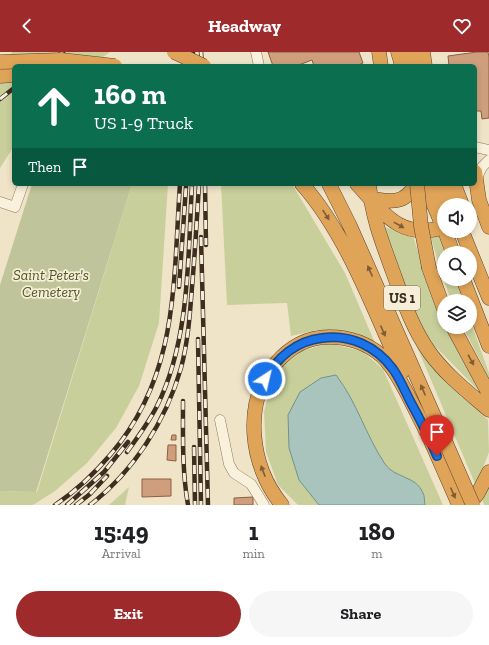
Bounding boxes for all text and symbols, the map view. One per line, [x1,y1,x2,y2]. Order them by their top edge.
icon: back [16,15,38,37]
text: Headway [208,15,281,37]
icon: heart [451,15,473,37]
text: 160 m [94,78,166,111]
icon: ahead [28,80,80,132]
text: US 1-9 Truck [94,112,193,134]
icon: arrive [69,156,91,178]
text: Then [28,158,61,176]
map controls [437,198,477,334]
button: sound [437,198,477,238]
one-way arrow [322,210,330,220]
one-way arrow [393,221,405,228]
button: search [437,246,477,286]
one-way arrow [367,265,373,276]
park label: Saint Peter's Cemetery [13,266,89,301]
road number: US 1 [384,286,420,310]
button: layers [437,294,477,334]
one-way arrow [381,326,387,338]
one-way arrow [468,354,475,366]
position arrow [244,358,286,400]
one-way arrow [419,383,425,395]
pin [420,415,454,456]
icon: arrive [426,421,448,443]
one-way arrow [260,465,266,477]
one-way arrow [450,487,456,498]
text: 15:49 [94,517,149,546]
text: 1 [249,517,258,546]
text: 180 [359,517,395,546]
text: Arrival [102,546,141,561]
text: min [242,546,265,561]
text: m [371,546,382,561]
button: Exit [16,591,241,637]
button: Share [249,591,473,637]

